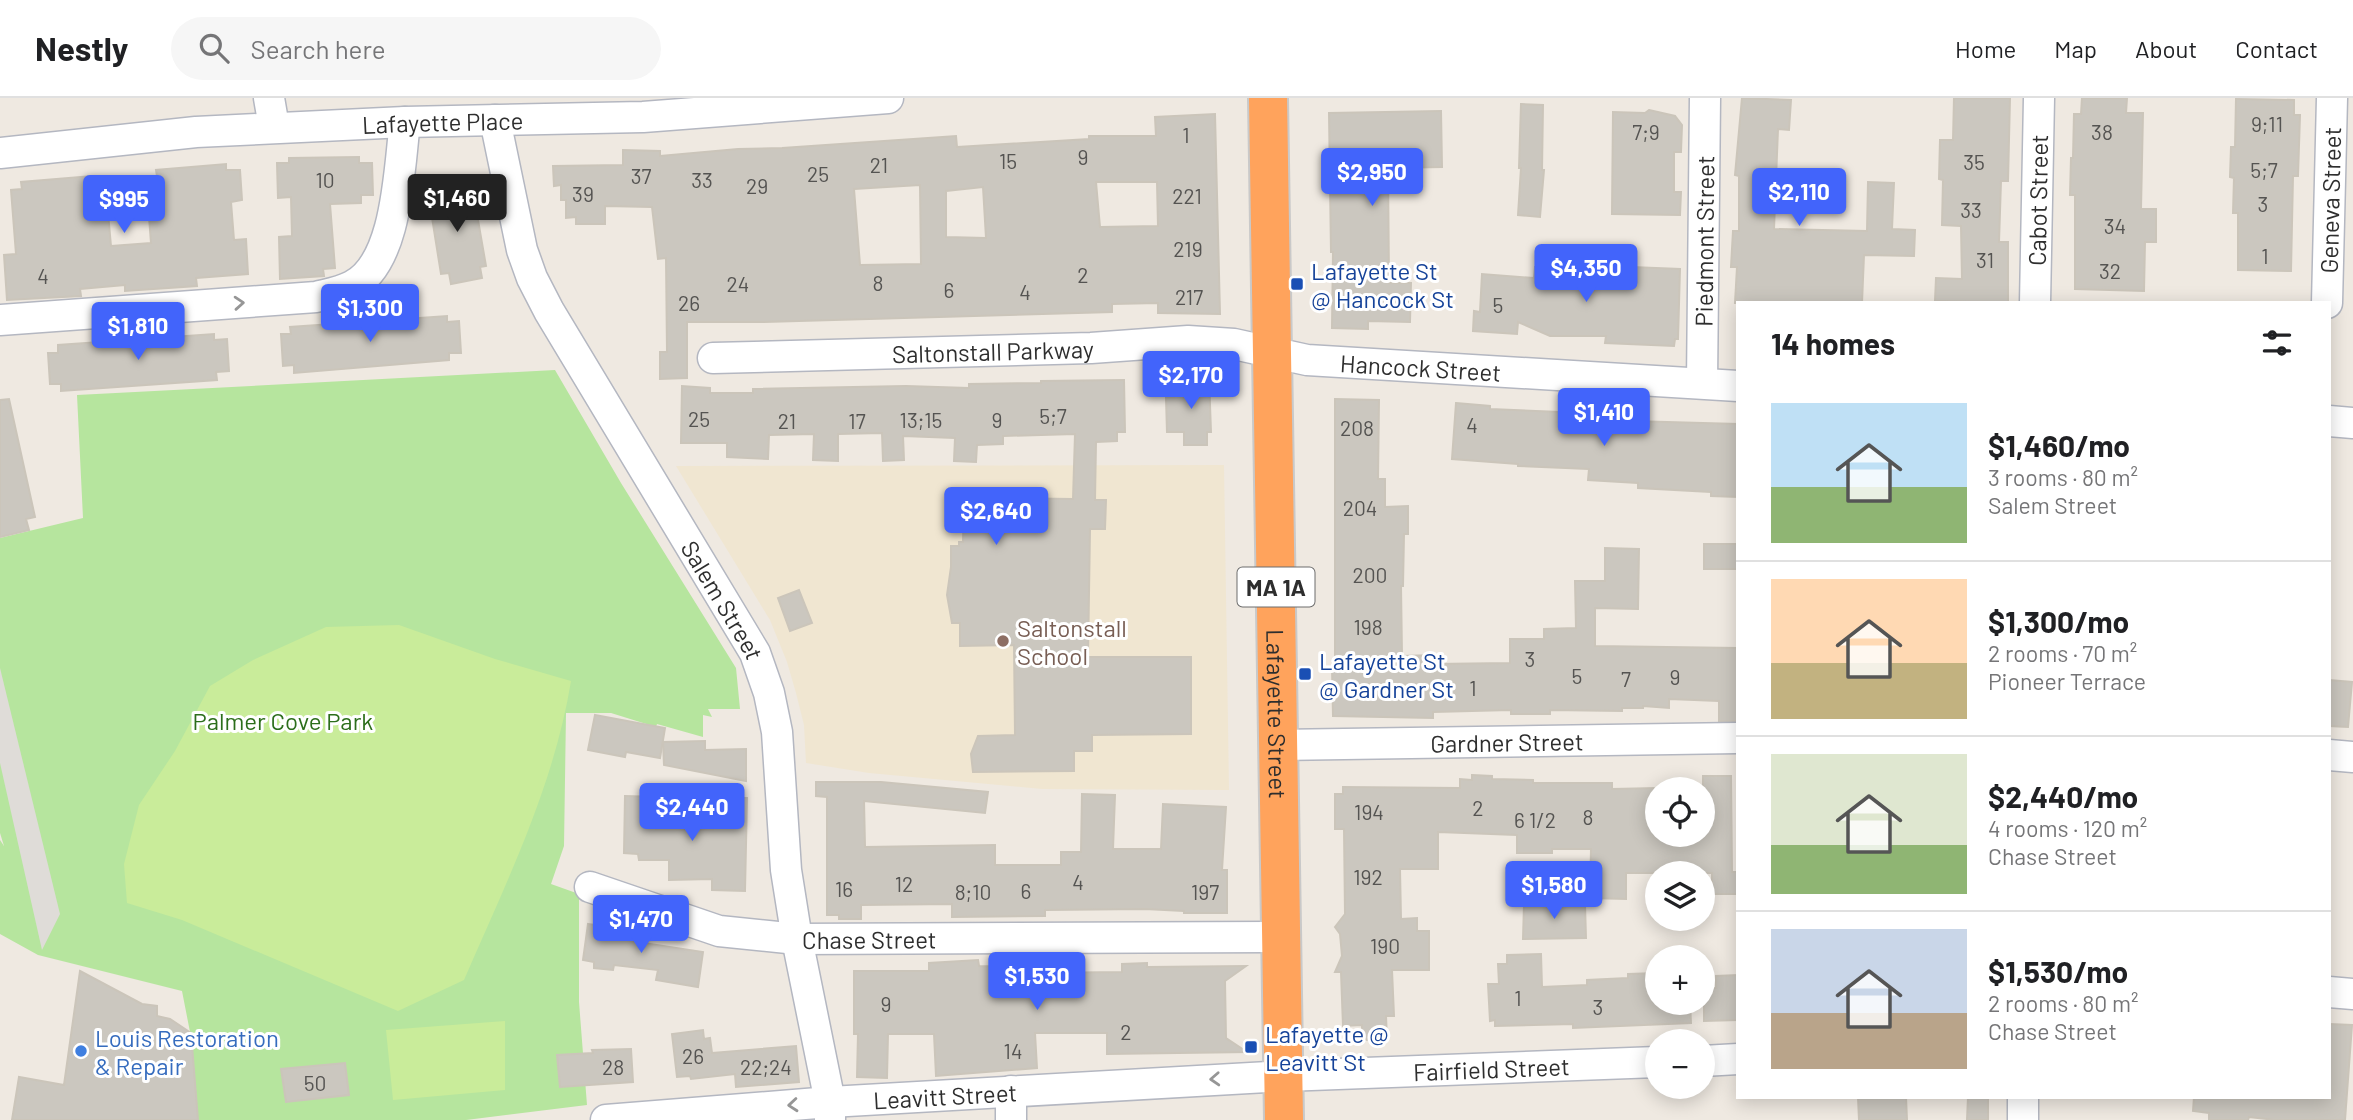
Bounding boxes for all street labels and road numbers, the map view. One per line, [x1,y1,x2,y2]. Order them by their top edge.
street label: Lafayette Place [361,105,524,139]
street label: Geneva Street [2313,126,2346,274]
street label: Cabot Street [2021,134,2053,266]
street label: Piedmont Street [1688,155,1719,327]
street label: Saltonstall Parkway [892,333,1094,368]
street label: Hancock Street [1339,348,1502,386]
street label: Salem Street [676,535,771,663]
road number: MA 1A [1238,568,1314,607]
street label: Lafayette Street [1262,629,1293,799]
street label: Gardner Street [1430,726,1584,757]
street label: Chase Street [802,924,937,953]
street label: Fairfield Street [1413,1051,1570,1086]
street label: Leavitt Street [872,1077,1018,1114]

